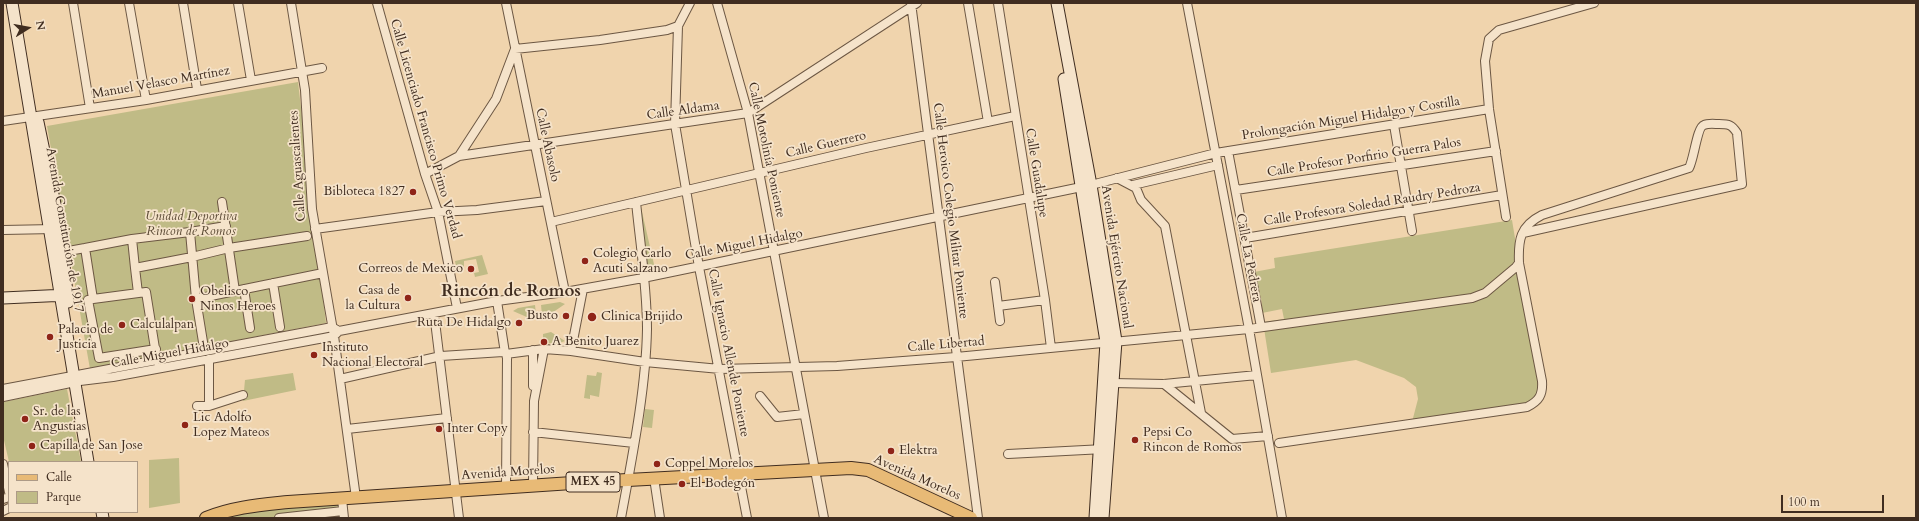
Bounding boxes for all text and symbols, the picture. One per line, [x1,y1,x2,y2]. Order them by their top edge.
north arrow [8,8,48,48]
street label: Calle Licenciado Francisco Primo Verdad [386,17,464,241]
text: N [32,19,49,32]
street label: Manuel Velasco Martínez [91,63,231,103]
street label: Calle Motolinía Poniente [744,81,788,219]
street label: Prolongación Miguel Hidalgo y Costilla [1241,94,1461,144]
street label: Calle Aldama [646,98,720,124]
street label: Calle Heroico Colegio Militar Poniente [929,102,971,320]
street label: Calle Abasolo [532,107,562,183]
street label: Calle Aguascalientes [286,110,310,222]
street label: Calle Guadalupe [1021,127,1051,219]
street label: Calle Guerrero [784,128,868,162]
street label: Calle Profesor Porfirio Guerra Palos [1266,135,1462,181]
street label: Avenida Constitución de 1917 [42,146,86,314]
street label: Calle Profesora Soledad Raudry Pedroza [1262,180,1482,230]
place label: Bibloteca 1827 [324,184,405,200]
street label: Avenida Ejército Nacional [1097,184,1135,330]
marker: Bibloteca 1827 [408,187,418,197]
park label: Unidad Deportiva Rincon de Romos [145,209,237,240]
street label: Calle La Pedrera [1232,212,1264,304]
street label: Calle Miguel Hidalgo [684,226,804,264]
place label: Colegio Carlo Acuti Salzano [593,246,671,277]
marker: Colegio Carlo Acuti Salzano [580,256,590,266]
place label: Correos de Mexico [358,261,463,277]
marker: Correos de Mexico [466,264,476,274]
street label: Calle Ignacio Allende Poniente [704,268,752,438]
district label: Rincón de Romos [441,282,581,302]
place label: Casa de la Cultura [346,283,400,314]
place label: Obelisco Ninos Heroes [200,284,276,315]
marker: Casa de la Cultura [403,293,413,303]
marker: Obelisco Ninos Heroes [187,294,197,304]
place label: Busto [527,308,558,324]
place label: Clinica Brijido [601,309,682,325]
marker: Busto [561,311,571,321]
marker: Clinica Brijido [586,311,598,323]
place label: Ruta De Hidalgo [417,315,511,331]
place label: Calculalpan [130,317,194,333]
marker: Ruta De Hidalgo [514,318,524,328]
marker: Calculalpan [117,320,127,330]
place label: Palacio de Justicia [58,322,113,353]
marker: Palacio de Justicia [45,332,55,342]
place label: A Benito Juarez [552,334,639,350]
street label: Calle Libertad [907,334,985,356]
street label: Calle Miguel Hidalgo [110,336,230,372]
marker: A Benito Juarez [539,337,549,347]
place label: Instituto Nacional Electoral [322,340,423,371]
marker: Instituto Nacional Electoral [309,350,319,360]
place label: Sr. de las Angustias [33,404,86,435]
place label: Lic Adolfo Lopez Mateos [193,410,269,441]
marker: Sr. de las Angustias [20,414,30,424]
marker: Lic Adolfo Lopez Mateos [180,420,190,430]
place label: Inter Copy [447,421,508,437]
marker: Inter Copy [434,424,444,434]
place label: Pepsi Co Rincon de Romos [1143,425,1242,456]
marker: Pepsi Co Rincon de Romos [1130,435,1140,445]
place label: Capilla de San Jose [40,438,143,454]
marker: Capilla de San Jose [27,441,37,451]
place label: Elektra [899,443,938,459]
marker: Elektra [886,446,896,456]
street label: Avenida Morelos [871,452,963,504]
place label: Coppel Morelos [665,456,753,472]
marker: Coppel Morelos [652,459,662,469]
legend [8,461,138,513]
street label: Avenida Morelos [461,462,555,484]
text: Calle [46,469,72,485]
road number: MEX 45 [566,472,620,492]
place label: El Bodegón [690,476,755,492]
marker: El Bodegón [677,479,687,489]
scale bar [1783,487,1886,513]
text: Parque [46,489,81,505]
text: 100 m [1788,494,1820,510]

